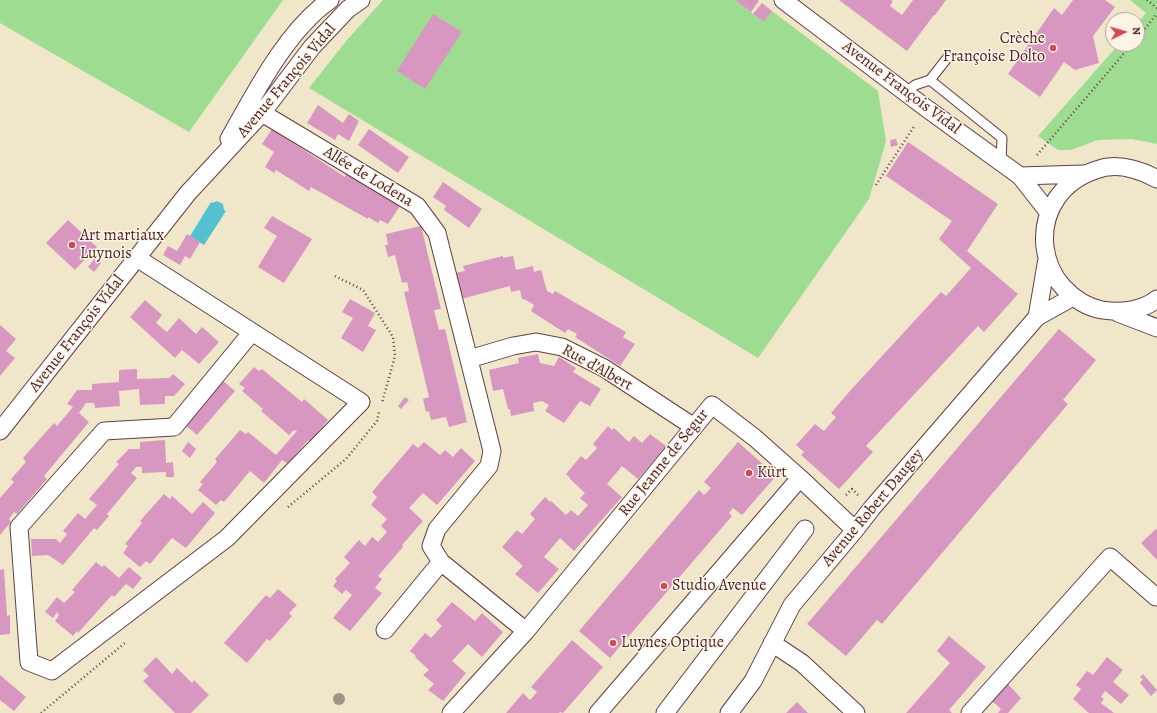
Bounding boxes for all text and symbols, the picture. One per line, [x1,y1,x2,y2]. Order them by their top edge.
north arrow [1105,12,1145,52]
street label: Avenue François Vidal [234,20,340,142]
text: N [1129,26,1144,36]
place label: Crèche Françoise Dolto [943,29,1045,67]
street label: Avenue François Vidal [838,37,964,139]
marker: Crèche Françoise Dolto [1048,43,1058,53]
street label: Allée de Lodena [320,143,416,211]
place label: Art martiaux Luynois [80,226,164,264]
marker: Art martiaux Luynois [67,240,77,250]
street label: Avenue François Vidal [25,272,129,396]
street label: Rue d’Albert [558,341,636,395]
street label: Rue Jeanne de Segur [615,406,713,520]
street label: Avenue Robert Daugey [818,445,928,571]
place label: Kürt [757,463,787,483]
marker: Kürt [744,468,754,478]
place label: Studio Avenue [672,576,766,596]
marker: Studio Avenue [659,581,669,591]
place label: Luynes Optique [621,633,724,653]
marker: Luynes Optique [608,638,618,648]

